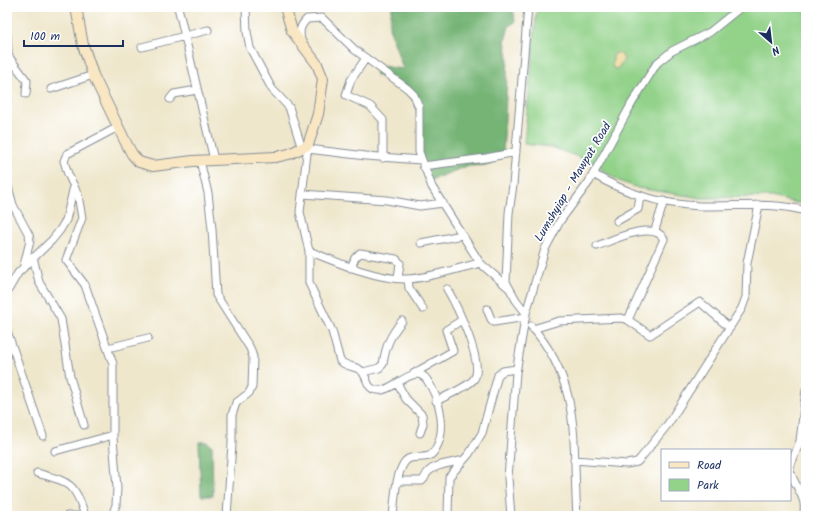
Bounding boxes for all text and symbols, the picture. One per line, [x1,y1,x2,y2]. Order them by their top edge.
scale bar [24,22,123,48]
north arrow [751,22,791,62]
text: 100 m [30,27,61,46]
text: N [768,40,783,60]
street label: Lumshyiap - Mawpat Road [530,118,617,245]
legend [661,449,791,501]
text: Road [697,456,722,475]
text: Park [697,476,719,495]

